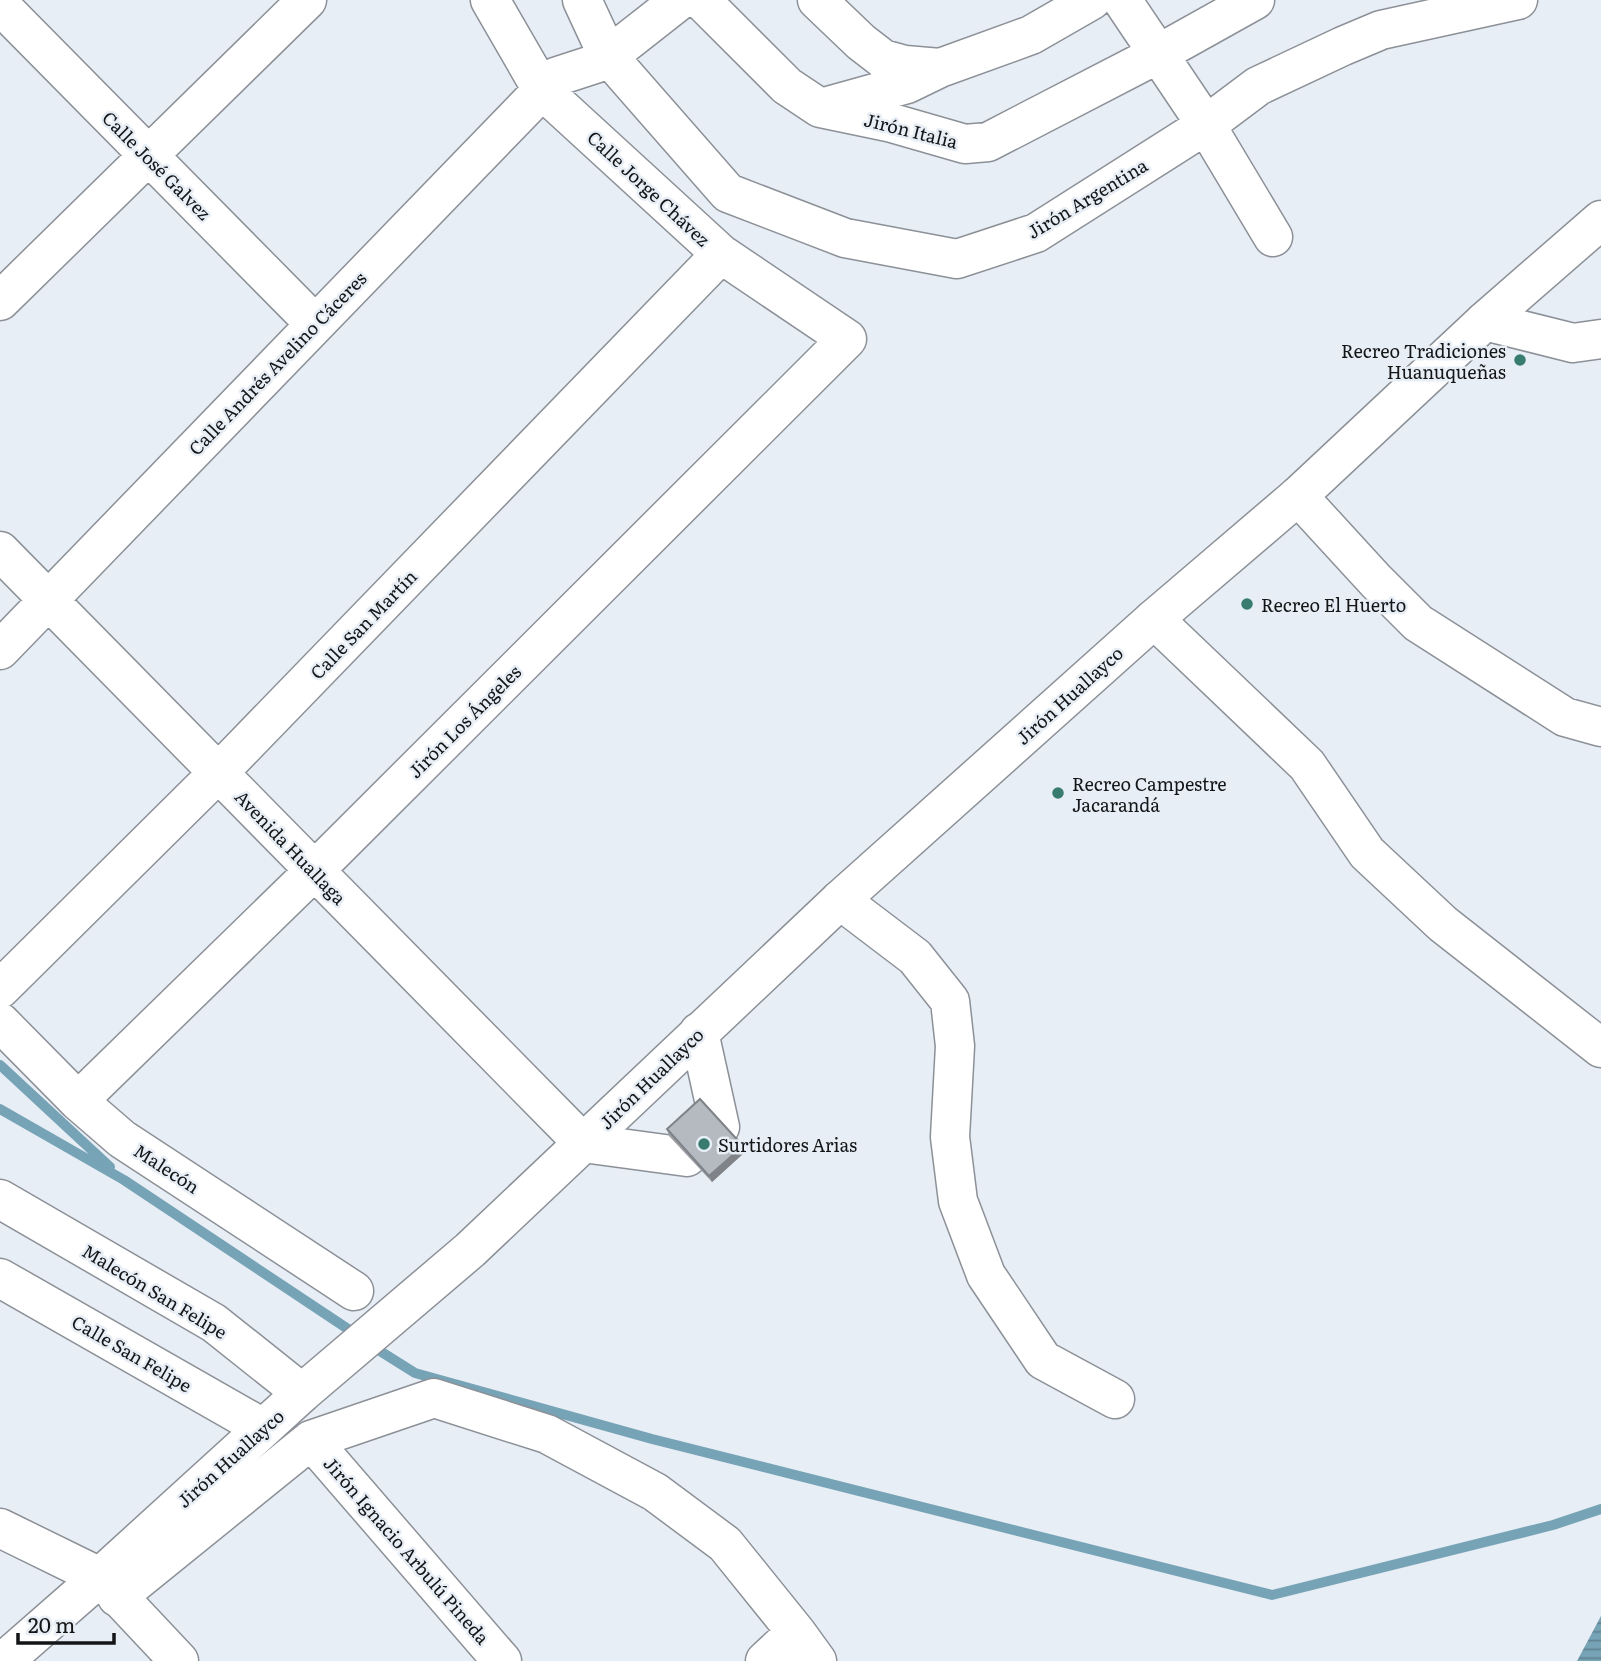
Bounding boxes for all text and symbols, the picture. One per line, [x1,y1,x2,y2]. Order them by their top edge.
street label: Calle José Galvez [96,104,218,226]
street label: Jirón Italia [861,105,961,155]
street label: Calle Jorge Chávez [582,124,717,252]
street label: Jirón Argentina [1021,151,1153,245]
street label: Calle Andrés Avelino Cáceres [182,265,372,461]
place label: Recreo Tradiciones Huanuqueñas [1341,337,1506,385]
marker: Recreo Tradiciones Huanuqueñas [1512,352,1528,368]
street label: Calle San Martín [303,563,423,685]
place label: Recreo El Huerto [1261,591,1406,618]
marker: Recreo El Huerto [1239,596,1255,612]
street label: Jirón Huallayco [1009,639,1129,751]
street label: Jirón Los Ángeles [401,658,527,784]
place label: Recreo Campestre Jacarandá [1072,770,1227,818]
street label: Avenida Huallaga [229,784,353,911]
marker: Recreo Campestre Jacarandá [1050,785,1066,801]
street label: Jirón Huallayco [593,1021,709,1135]
place label: Surtidores Arias [718,1131,857,1158]
marker: Surtidores Arias [696,1136,712,1152]
street label: Malecón [129,1137,205,1199]
street label: Malecón San Felipe [77,1237,233,1345]
street label: Calle San Felipe [67,1308,197,1398]
street label: Jirón Huallayco [170,1402,290,1514]
street label: Jirón Ignacio Arbulú Pineda [318,1450,496,1650]
scale bar [18,1602,114,1646]
text: 20 m [28,1608,75,1639]

